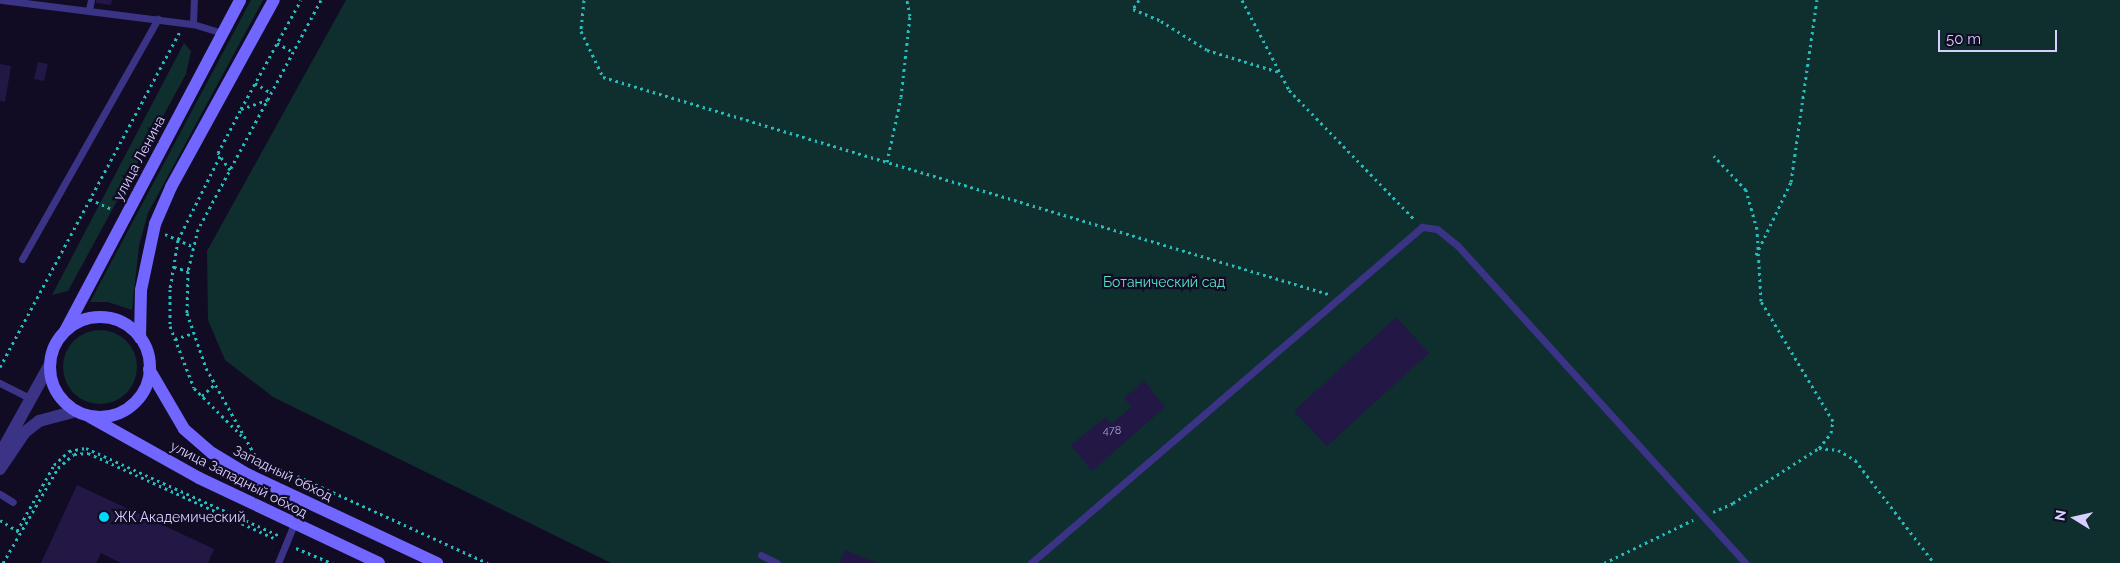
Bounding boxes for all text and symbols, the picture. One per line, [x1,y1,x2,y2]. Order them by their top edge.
scale bar [1940,20,2059,52]
text: 50 m [1946,30,1981,48]
street label: улица Ленина [110,113,168,203]
park label: Ботанический сад [1103,274,1225,290]
house number: 478 [1103,424,1121,438]
street label: улица Западный обход [168,437,310,521]
street label: Западный обход [231,442,335,504]
north arrow [2050,493,2100,543]
place label: ЖК Академический [114,509,246,525]
text: N [2051,509,2069,522]
marker: ЖК Академический [98,511,110,523]

